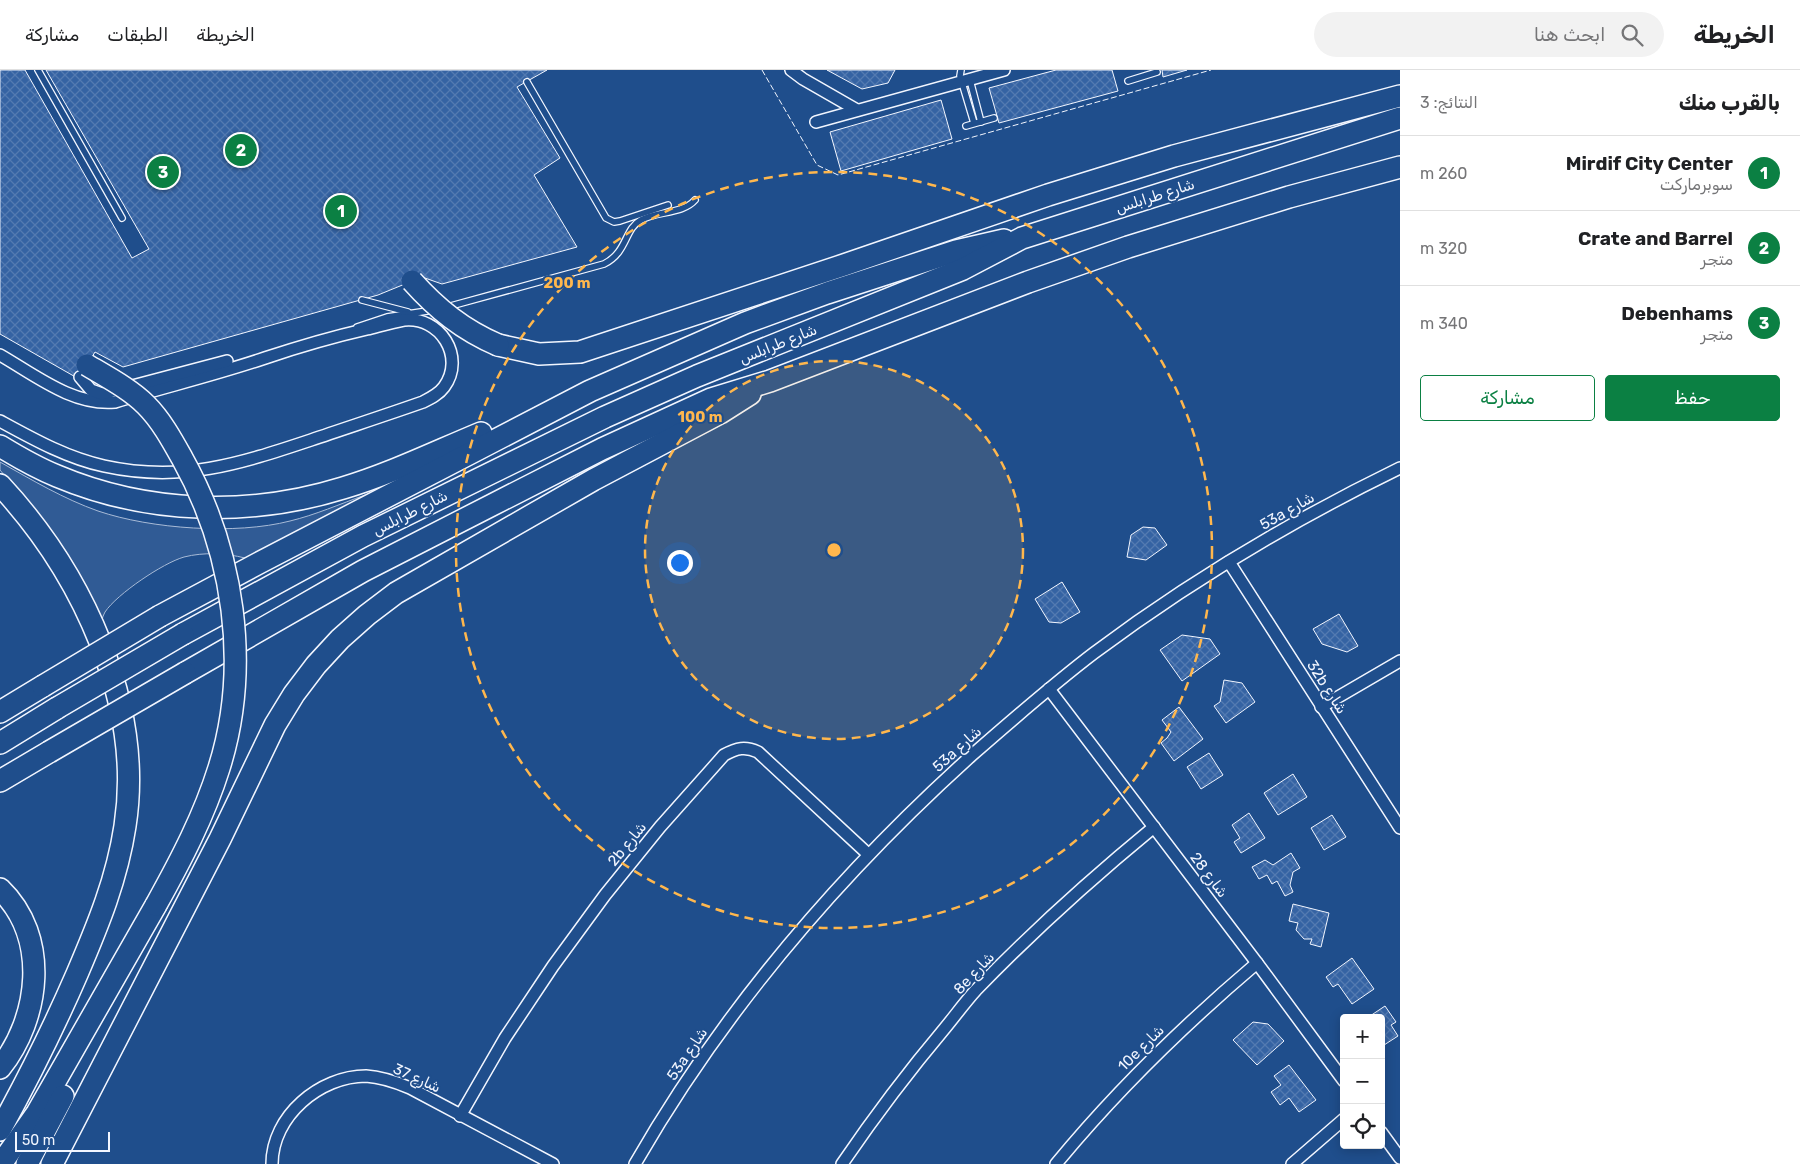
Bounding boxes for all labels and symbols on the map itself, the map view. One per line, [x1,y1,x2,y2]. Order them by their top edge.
pin: 2 [225,131,257,169]
pin: 3 [147,153,179,191]
street label: شارع طرابلس [1113,175,1197,219]
pin: 1 [325,192,357,230]
text: 200 m [543,274,591,292]
street label: شارع طرابلس [737,320,820,370]
text: 100 m [678,408,722,426]
street label: شارع طرابلس [369,486,452,541]
street label: 53a شارع [1257,488,1318,535]
centre of rings [825,541,843,559]
your location [667,550,693,576]
street label: 32b شارع [1301,657,1351,718]
street label: 53a شارع [929,722,987,777]
street label: 2b شارع [604,818,652,871]
street label: شارع 28 [1185,849,1232,902]
street label: 8e شارع [950,948,1000,999]
street label: 10e شارع [1114,1021,1169,1076]
street label: 53a شارع [663,1024,713,1085]
street label: شارع 37 [390,1060,444,1098]
scale bar [15,1129,110,1152]

